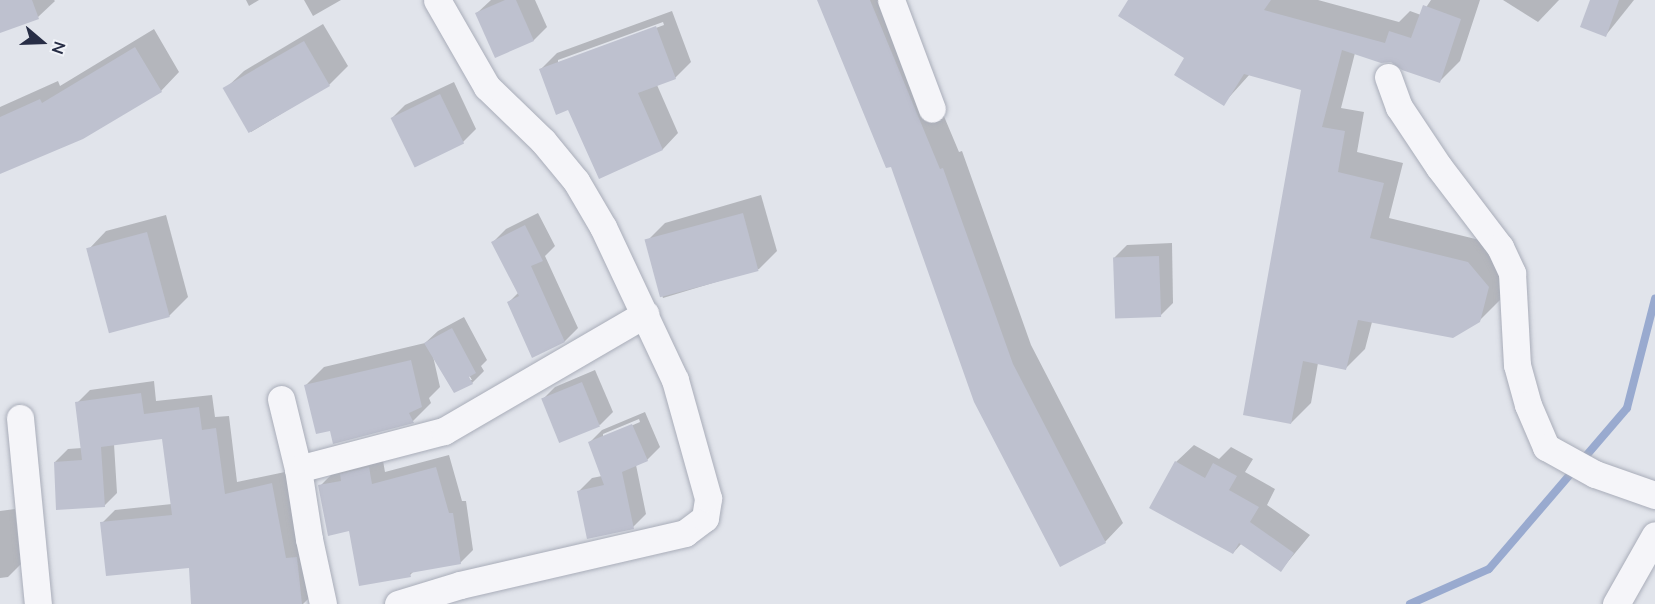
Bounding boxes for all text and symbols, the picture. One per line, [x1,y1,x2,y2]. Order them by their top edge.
north arrow [12,12,72,72]
text: N [48,39,70,57]

